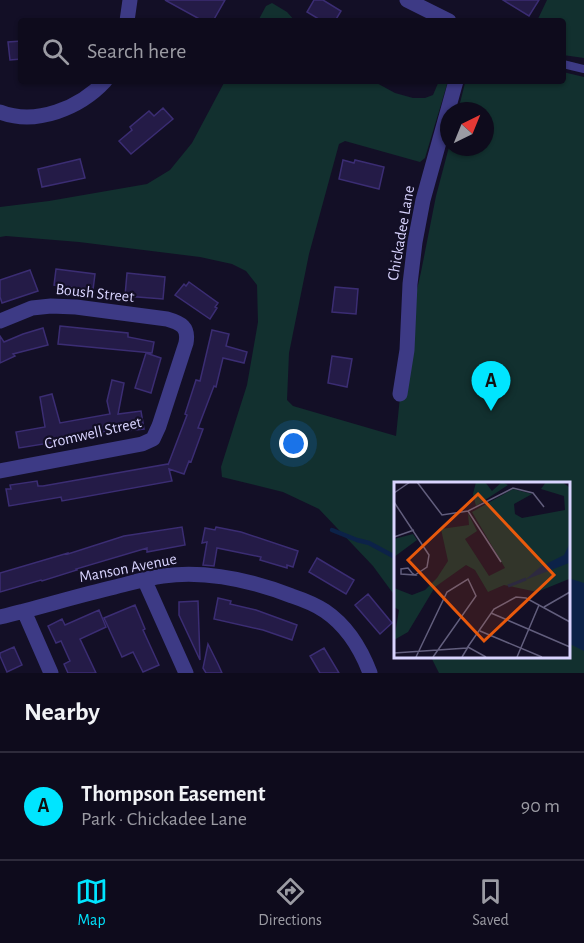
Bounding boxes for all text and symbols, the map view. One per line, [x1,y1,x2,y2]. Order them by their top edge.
search box [18,18,566,84]
icon: search [39,35,72,68]
text: Search here [87,40,186,62]
north arrow [440,102,494,156]
street label: Chickadee Lane [385,184,417,282]
street label: Boush Street [55,281,135,305]
pin: A [472,362,510,411]
street label: Cromwell Street [43,414,143,452]
your location [279,429,308,458]
inset map [394,482,569,658]
street label: Manson Avenue [78,551,178,585]
text: Nearby [24,699,100,725]
text: Thompson Easement [81,783,265,805]
text: A [38,796,50,816]
text: 90 m [521,796,560,816]
text: Park · Chickadee Lane [81,809,247,829]
tab: Map [75,875,108,930]
tab: Directions [258,875,322,930]
tab: Saved [472,875,509,930]

